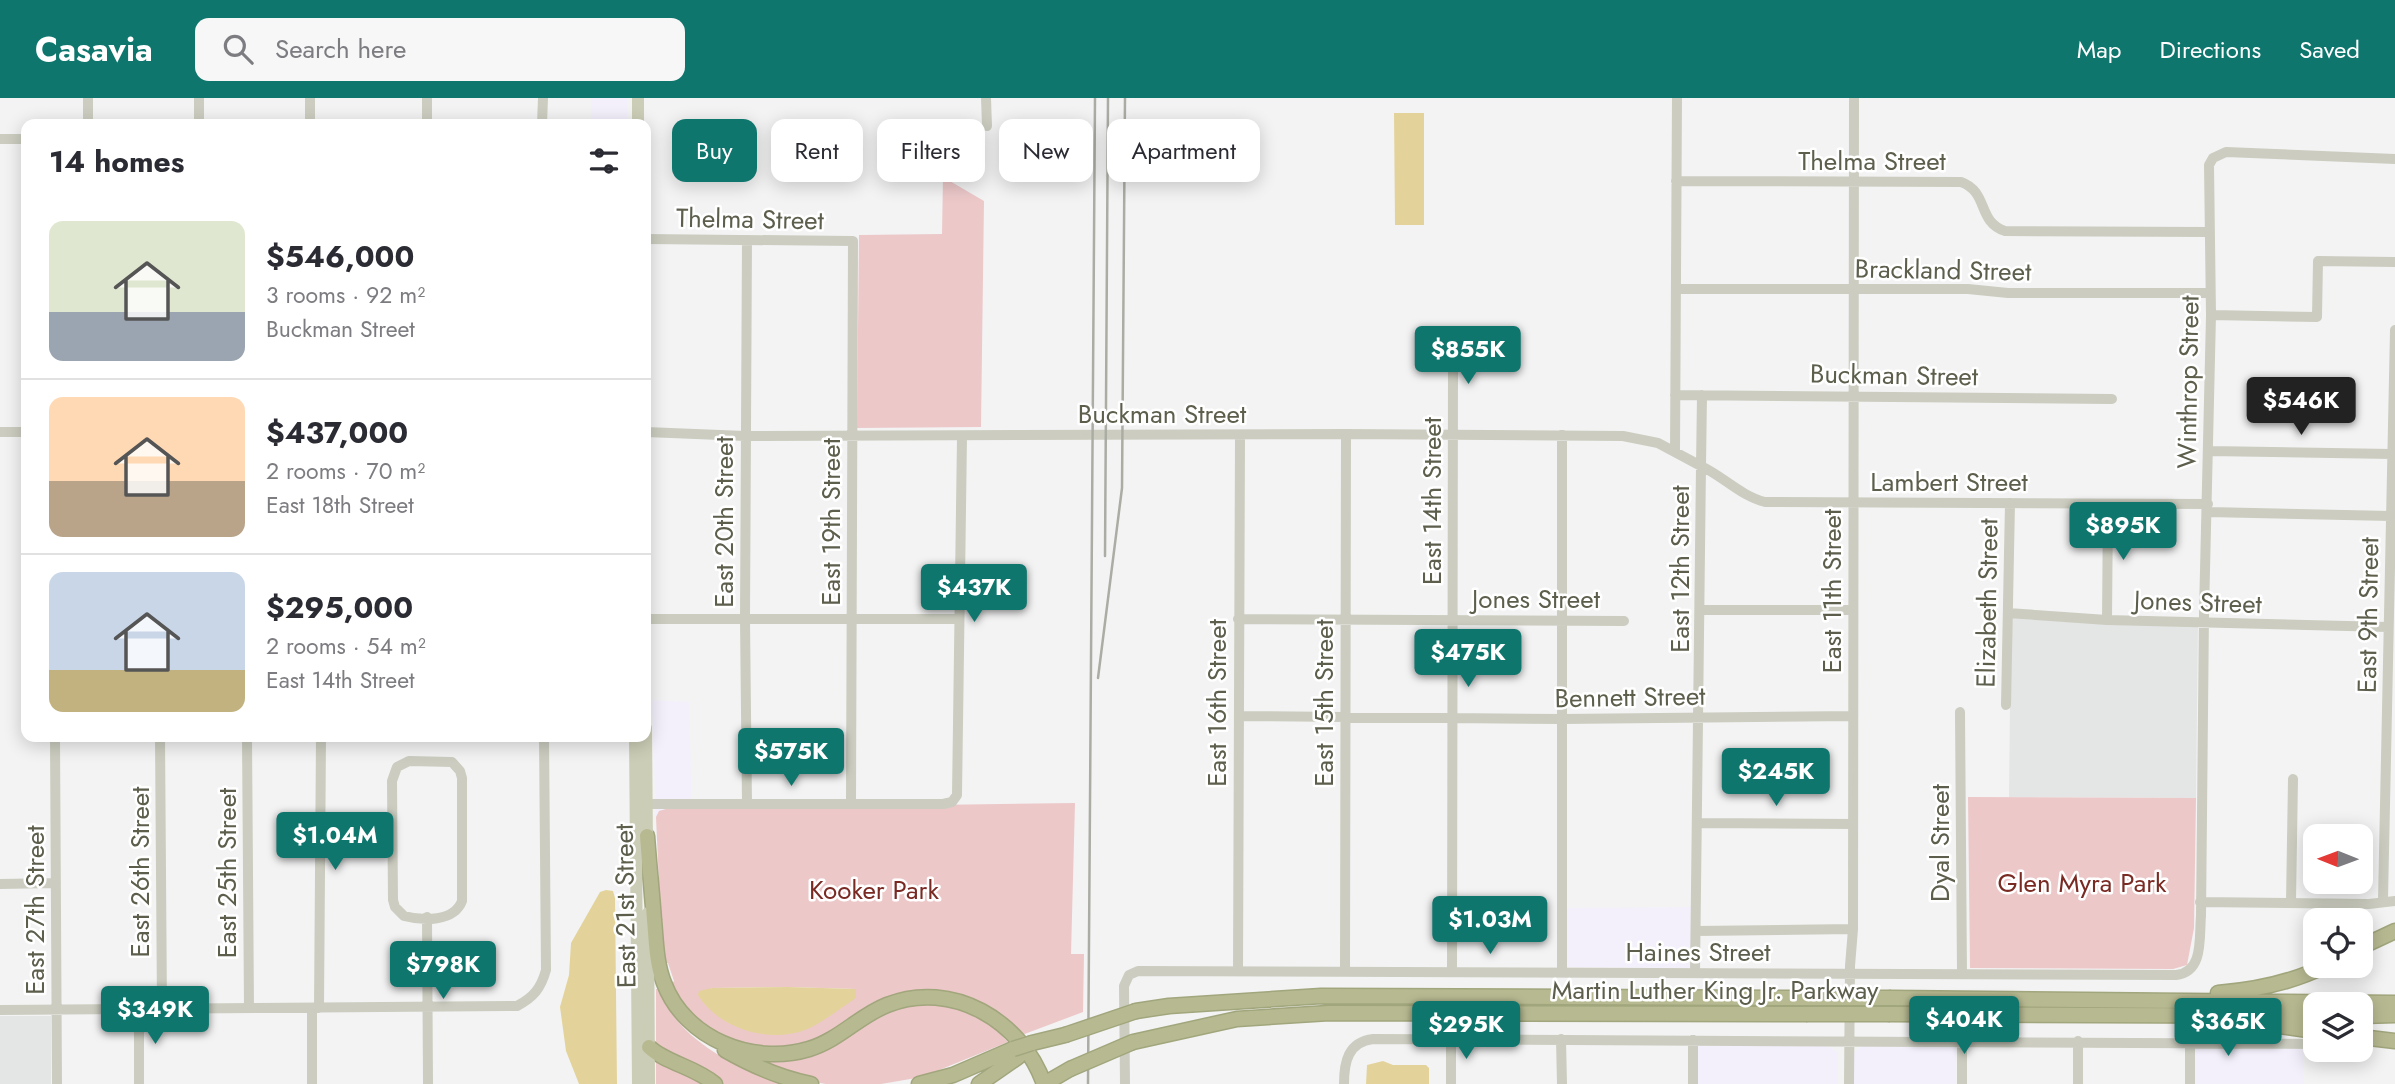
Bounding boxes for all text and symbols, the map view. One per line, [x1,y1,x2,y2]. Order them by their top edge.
search box [195,18,685,81]
text: Casavia [35,26,153,73]
icon: search [219,30,257,68]
text: Search here [275,30,406,68]
text: Map [2077,32,2122,67]
text: Directions [2160,32,2261,67]
text: Saved [2299,32,2360,67]
chip: Buy [672,119,757,182]
chip: Rent [771,119,863,182]
chip: Filters [877,119,985,182]
chip: New [999,119,1093,182]
chip: Apartment [1107,119,1260,182]
text: 14 homes [49,140,184,183]
icon: filters [585,142,623,180]
street label: Thelma Street [1798,142,1947,180]
street label: Thelma Street [676,199,825,239]
text: $546,000 [266,235,414,278]
icon: home [105,249,189,333]
street label: Brackland Street [1854,249,2032,291]
text: 3 rooms · 92 m² [266,278,425,312]
street label: Winthrop Street [2167,294,2209,469]
text: Buckman Street [266,312,415,346]
pin: $855K [1419,327,1517,386]
text: $855K [1431,332,1505,366]
street label: Buckman Street [1810,355,1979,395]
pin: $546K [2252,378,2350,437]
text: $546K [2263,383,2339,417]
street label: Buckman Street [1078,395,1247,433]
text: $437,000 [266,411,408,454]
street label: East 14th Street [1413,416,1451,585]
icon: home [105,425,189,509]
street label: East 20th Street [705,436,743,608]
street label: East 19th Street [812,437,850,606]
text: 2 rooms · 70 m² [266,454,425,488]
street label: Lambert Street [1870,463,2029,501]
street label: East 12th Street [1661,484,1699,653]
text: East 18th Street [266,488,414,522]
pin: $895K [2074,503,2172,562]
street label: East 11th Street [1813,508,1851,673]
text: $895K [2085,508,2161,542]
street label: Elizabeth Street [1967,517,2007,688]
street label: East 9th Street [2348,536,2388,693]
pin: $437K [925,564,1023,624]
text: $437K [937,570,1011,604]
street label: Jones Street [1469,580,1601,618]
street label: Jones Street [2130,581,2263,623]
text: $295,000 [266,586,413,629]
icon: home [105,600,189,684]
street label: East 16th Street [1198,618,1236,787]
street label: East 15th Street [1305,619,1343,787]
text: 2 rooms · 54 m² [266,629,426,663]
pin: $475K [1419,630,1517,689]
text: $475K [1430,635,1506,669]
text: East 14th Street [266,663,415,697]
street label: Bennett Street [1554,677,1707,717]
pin: $575K [742,728,840,788]
text: $575K [754,734,828,768]
pin: $245K [1727,748,1825,808]
text: $245K [1738,754,1814,788]
street label: Dyal Street [1921,783,1959,902]
street label: East 26th Street [121,786,159,957]
street label: East 25th Street [208,787,246,958]
pin: $1.04M [278,812,392,872]
text: $1.04M [292,818,378,852]
street label: East 21st Street [605,823,645,989]
street label: East 27th Street [16,824,54,995]
north arrow [2303,824,2373,894]
map controls [2303,824,2373,1062]
park label: Glen Myra Park [1997,864,2167,902]
park label: Kooker Park [809,871,939,909]
pin: $1.03M [1433,896,1547,956]
text: $1.03M [1448,902,1532,936]
button: locate [2303,908,2373,978]
street label: Haines Street [1625,933,1771,971]
pin: $798K [394,942,492,1001]
text: $798K [406,947,480,981]
street label: Martin Luther King Jr. Parkway [1552,971,1879,1009]
pin: $349K [106,986,204,1046]
text: $349K [117,992,193,1026]
button: layers [2303,992,2373,1062]
pin: $404K [1915,996,2013,1056]
pin: $365K [2179,998,2277,1058]
pin: $295K [1417,1002,1515,1061]
text: $404K [1925,1002,2003,1036]
text: $365K [2191,1004,2265,1038]
text: $295K [1428,1007,1504,1041]

